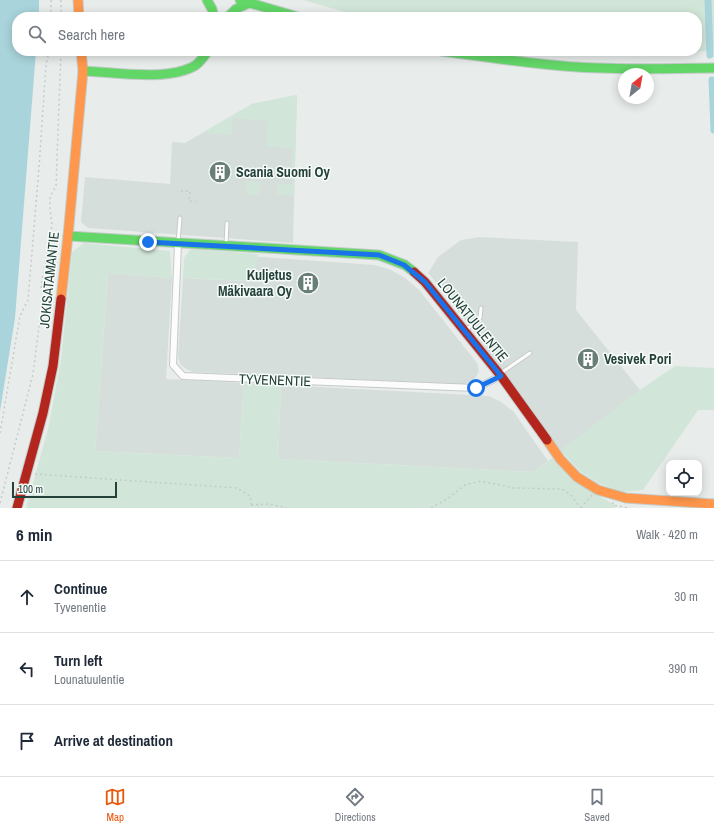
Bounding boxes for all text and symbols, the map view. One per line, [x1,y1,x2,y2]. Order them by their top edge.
search box [12,12,702,56]
icon: search [26,23,48,45]
text: Search here [58,24,125,45]
north arrow [618,68,654,104]
building icon: Scania Suomi Oy [207,159,233,185]
place label: Scania Suomi Oy [236,163,330,181]
street label: JOKISATAMANTIE [35,231,63,329]
route end [139,233,157,251]
place label: Kuljetus Mäkivaara Oy [218,266,293,300]
building icon: Kuljetus Mäkivaara Oy [295,270,321,296]
street label: LOUNATUULENTIE [434,275,512,365]
building icon: Vesivek Pori [575,346,601,372]
place label: Vesivek Pori [604,350,671,368]
street label: TYVENENTIE [239,370,311,390]
route start [467,379,485,397]
map controls [666,460,702,496]
button: locate [666,460,702,496]
scale bar [12,480,117,499]
text: 100 m [18,482,43,496]
text: 6 min [16,523,52,546]
text: Walk · 420 m [636,526,698,543]
text: Continue [54,578,107,599]
icon: ahead [16,586,38,608]
text: 30 m [674,588,698,605]
text: Tyvenentie [54,599,106,616]
text: Turn left [54,650,102,671]
icon: left [16,658,38,680]
text: 390 m [668,660,698,677]
text: Lounatuulentie [54,671,125,688]
icon: arrive [16,730,38,752]
text: Arrive at destination [54,730,173,751]
tab: Map [104,786,126,824]
tab: Directions [335,786,376,824]
tab: Saved [584,786,610,824]

